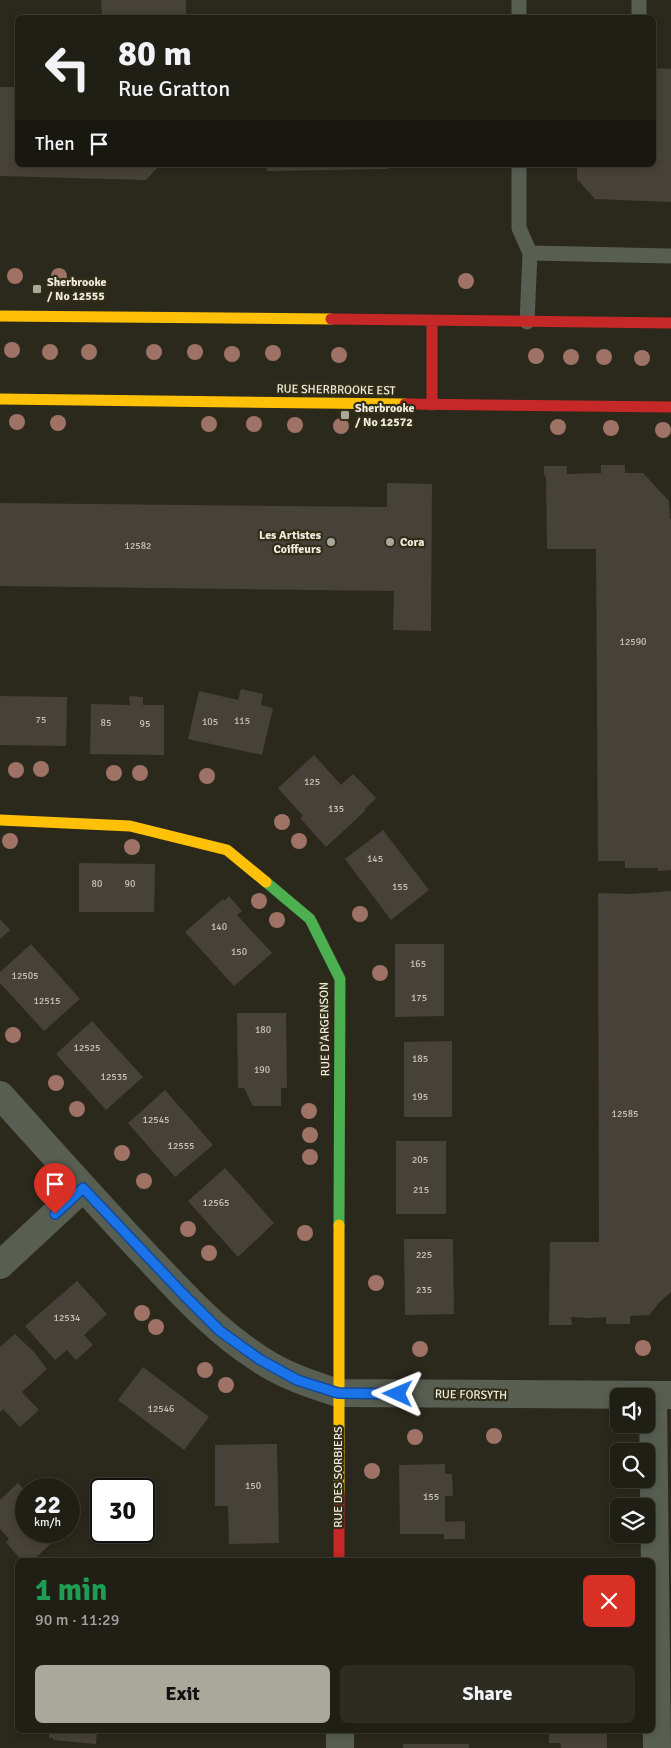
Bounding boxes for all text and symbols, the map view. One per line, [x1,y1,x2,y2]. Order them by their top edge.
text: 80 m [118,32,192,75]
icon: left [35,35,100,100]
text: Rue Gratton [118,75,230,102]
icon: arrive [85,130,113,158]
text: Then [35,132,75,156]
place label: Sherbrooke / No 12555 [47,275,107,304]
marker: Sherbrooke / No 12555 [31,283,43,295]
street label: RUE SHERBROOKE EST [276,381,396,399]
place label: Sherbrooke / No 12572 [355,401,415,430]
marker: Sherbrooke / No 12572 [339,409,351,421]
place label: Les Artistes Coiffeurs [259,528,322,557]
place label: Cora [400,535,424,550]
marker: Les Artistes Coiffeurs [325,536,337,548]
marker: Cora [384,536,396,548]
house number: 12582 [124,540,152,552]
house number: 12590 [619,636,647,648]
house number: 75 [36,714,46,726]
house number: 115 [234,715,250,727]
house number: 105 [202,716,218,728]
house number: 85 [101,717,111,729]
house number: 95 [140,718,150,730]
house number: 125 [304,776,320,788]
house number: 135 [328,803,344,815]
house number: 145 [367,853,383,865]
house number: 80 [92,878,102,890]
house number: 90 [125,878,135,890]
house number: 155 [392,881,408,893]
house number: 140 [211,921,227,933]
house number: 150 [231,946,247,958]
house number: 165 [410,958,426,970]
house number: 12505 [11,970,39,982]
street label: RUE D'ARGENSON [317,982,333,1076]
house number: 175 [411,992,427,1004]
house number: 12515 [33,995,61,1007]
house number: 180 [255,1024,271,1036]
house number: 12525 [73,1042,101,1054]
house number: 185 [412,1053,428,1065]
house number: 190 [254,1064,270,1076]
house number: 12535 [100,1071,128,1083]
house number: 195 [412,1091,428,1103]
house number: 12585 [611,1108,639,1120]
house number: 12545 [142,1114,170,1126]
house number: 12555 [167,1140,195,1152]
house number: 205 [412,1154,428,1166]
pin [34,1163,76,1214]
icon: arrive [41,1170,69,1198]
house number: 215 [413,1184,429,1196]
house number: 12565 [202,1197,230,1209]
house number: 225 [416,1249,432,1261]
house number: 235 [416,1284,432,1296]
house number: 12534 [53,1312,81,1324]
position arrow [371,1367,423,1419]
street label: RUE FORSYTH [435,1387,507,1403]
map controls [610,1388,655,1543]
button: sound [610,1388,655,1433]
house number: 12546 [147,1403,175,1415]
street label: RUE DES SORBIERS [331,1426,346,1528]
button: search [610,1443,655,1488]
speed limit sign: 30 [90,1478,155,1543]
house number: 150 [245,1480,261,1492]
text: 22 [34,1489,61,1520]
house number: 155 [423,1491,439,1503]
button: layers [610,1498,655,1543]
text: km/h [34,1515,61,1530]
text: 1 min [35,1572,107,1609]
button: close [583,1575,635,1627]
text: 90 m · 11:29 [35,1610,119,1630]
button: Exit [35,1665,330,1723]
button: Share [340,1665,635,1723]

